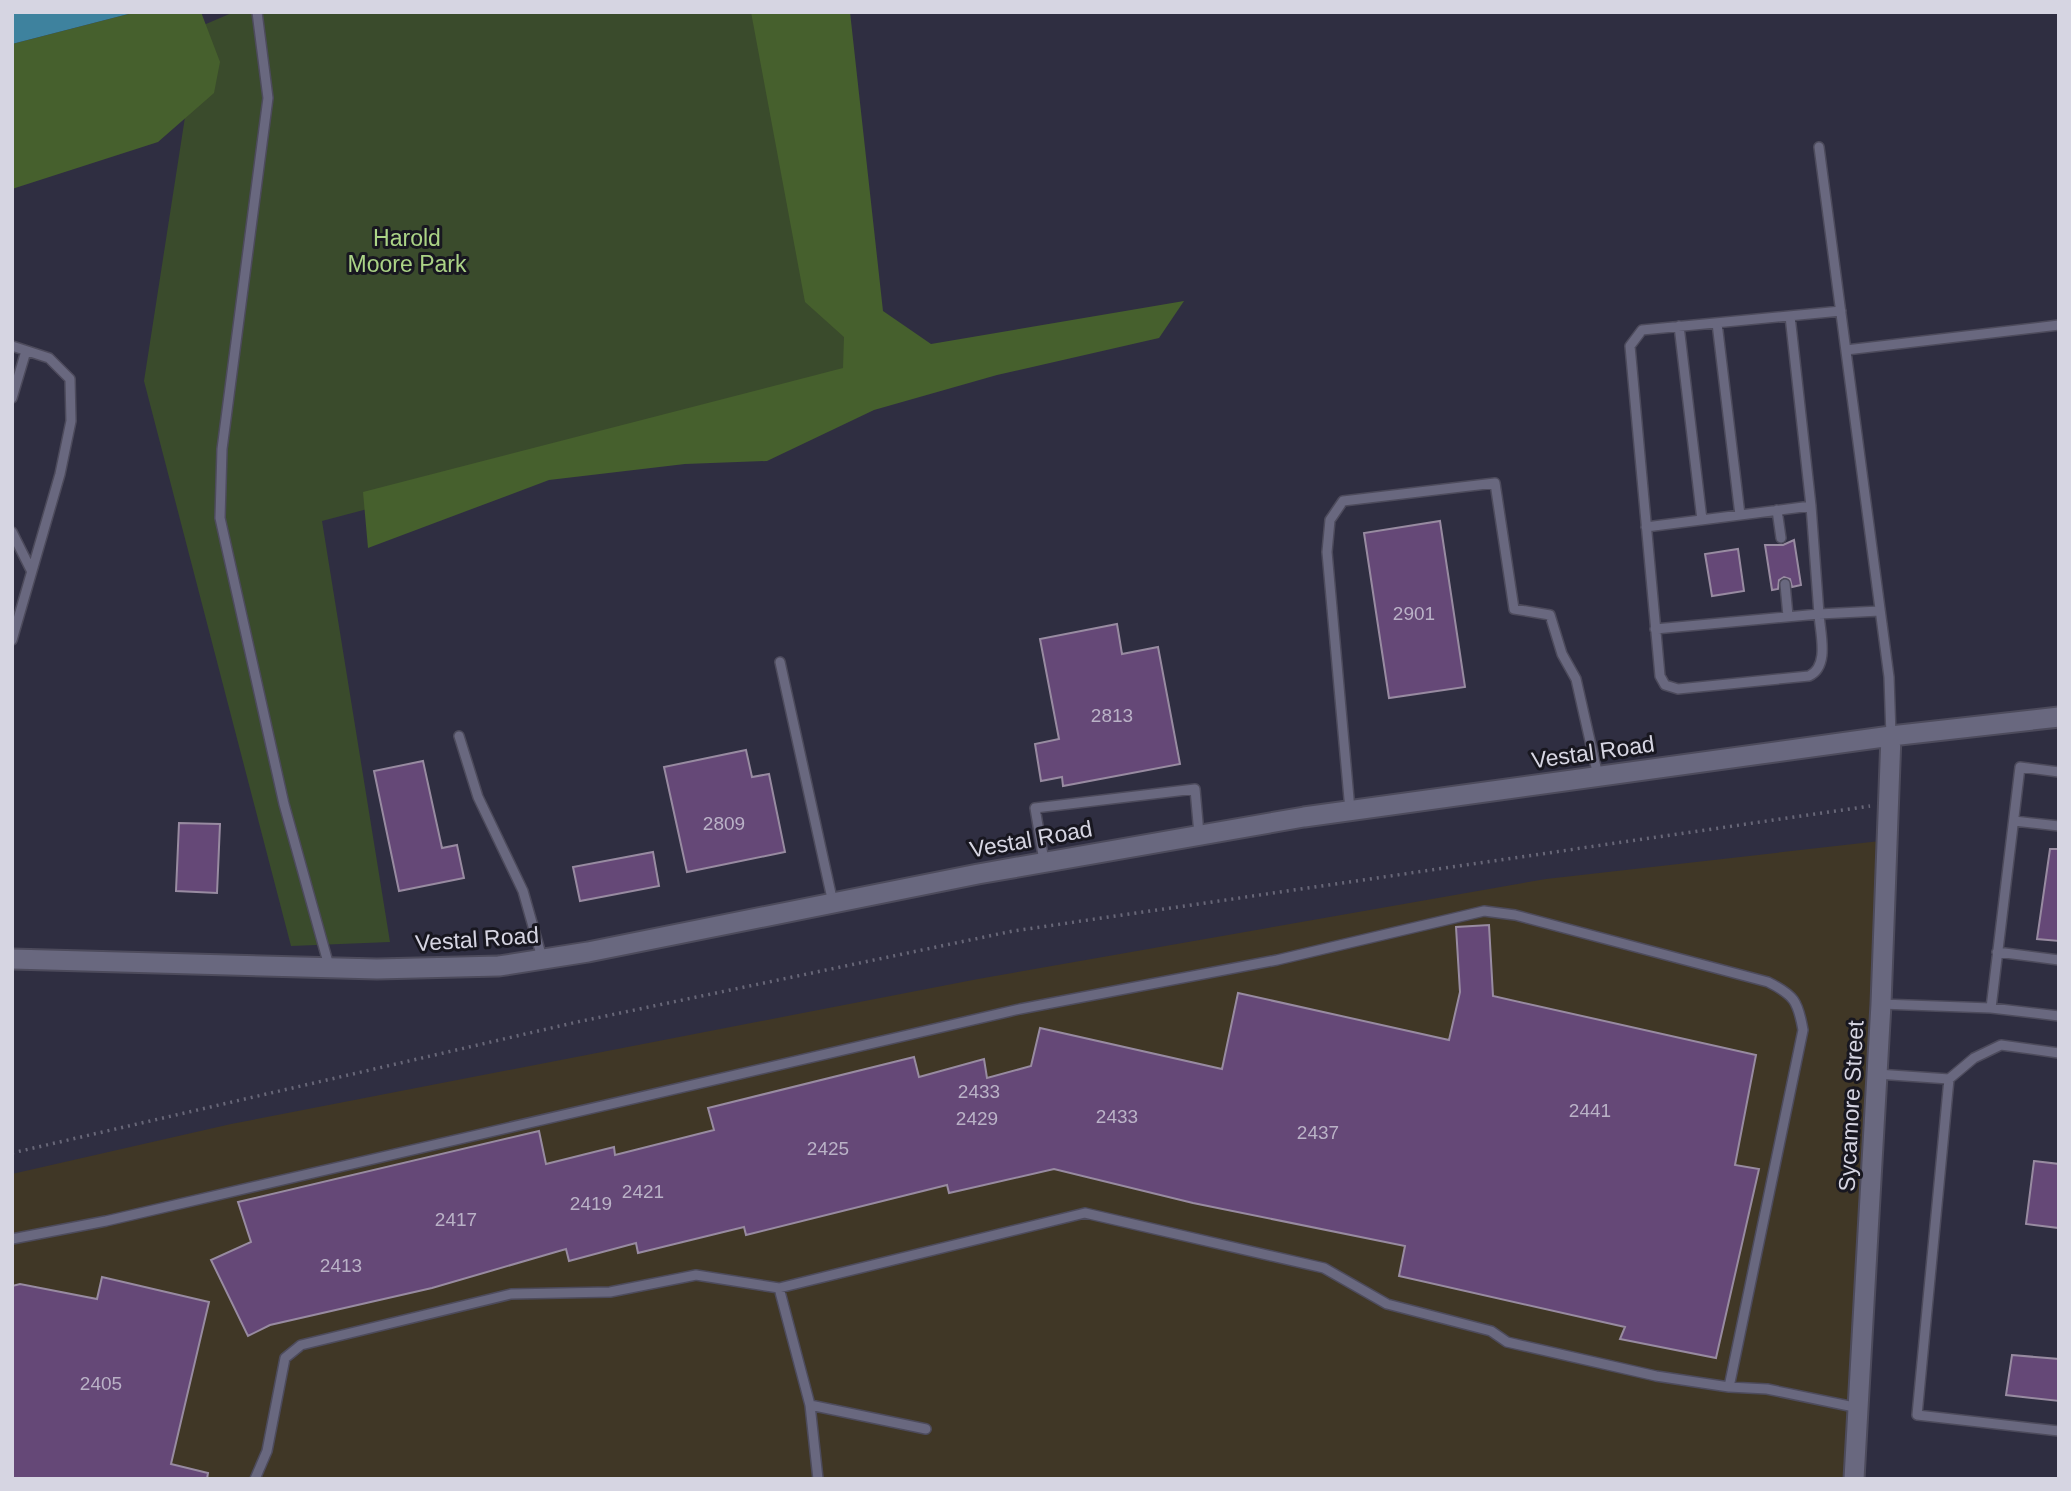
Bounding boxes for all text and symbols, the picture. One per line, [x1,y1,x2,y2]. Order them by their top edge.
park label: Harold Moore Park [348,225,467,277]
house number: 2901 [1393,603,1435,624]
house number: 2813 [1091,705,1133,726]
street label: Vestal Road [1530,730,1656,774]
house number: 2809 [703,813,745,834]
street label: Vestal Road [968,815,1094,863]
street label: Vestal Road [414,922,540,956]
street label: Sycamore Street [1834,1019,1868,1192]
house number: 2433 [958,1081,1000,1102]
house number: 2441 [1569,1100,1611,1121]
house number: 2433 [1096,1106,1138,1127]
house number: 2429 [956,1108,998,1129]
house number: 2437 [1297,1122,1339,1143]
house number: 2425 [807,1138,849,1159]
house number: 2421 [622,1181,664,1202]
house number: 2419 [570,1193,612,1214]
house number: 2417 [435,1209,477,1230]
house number: 2413 [320,1255,362,1276]
house number: 2405 [80,1373,122,1394]

